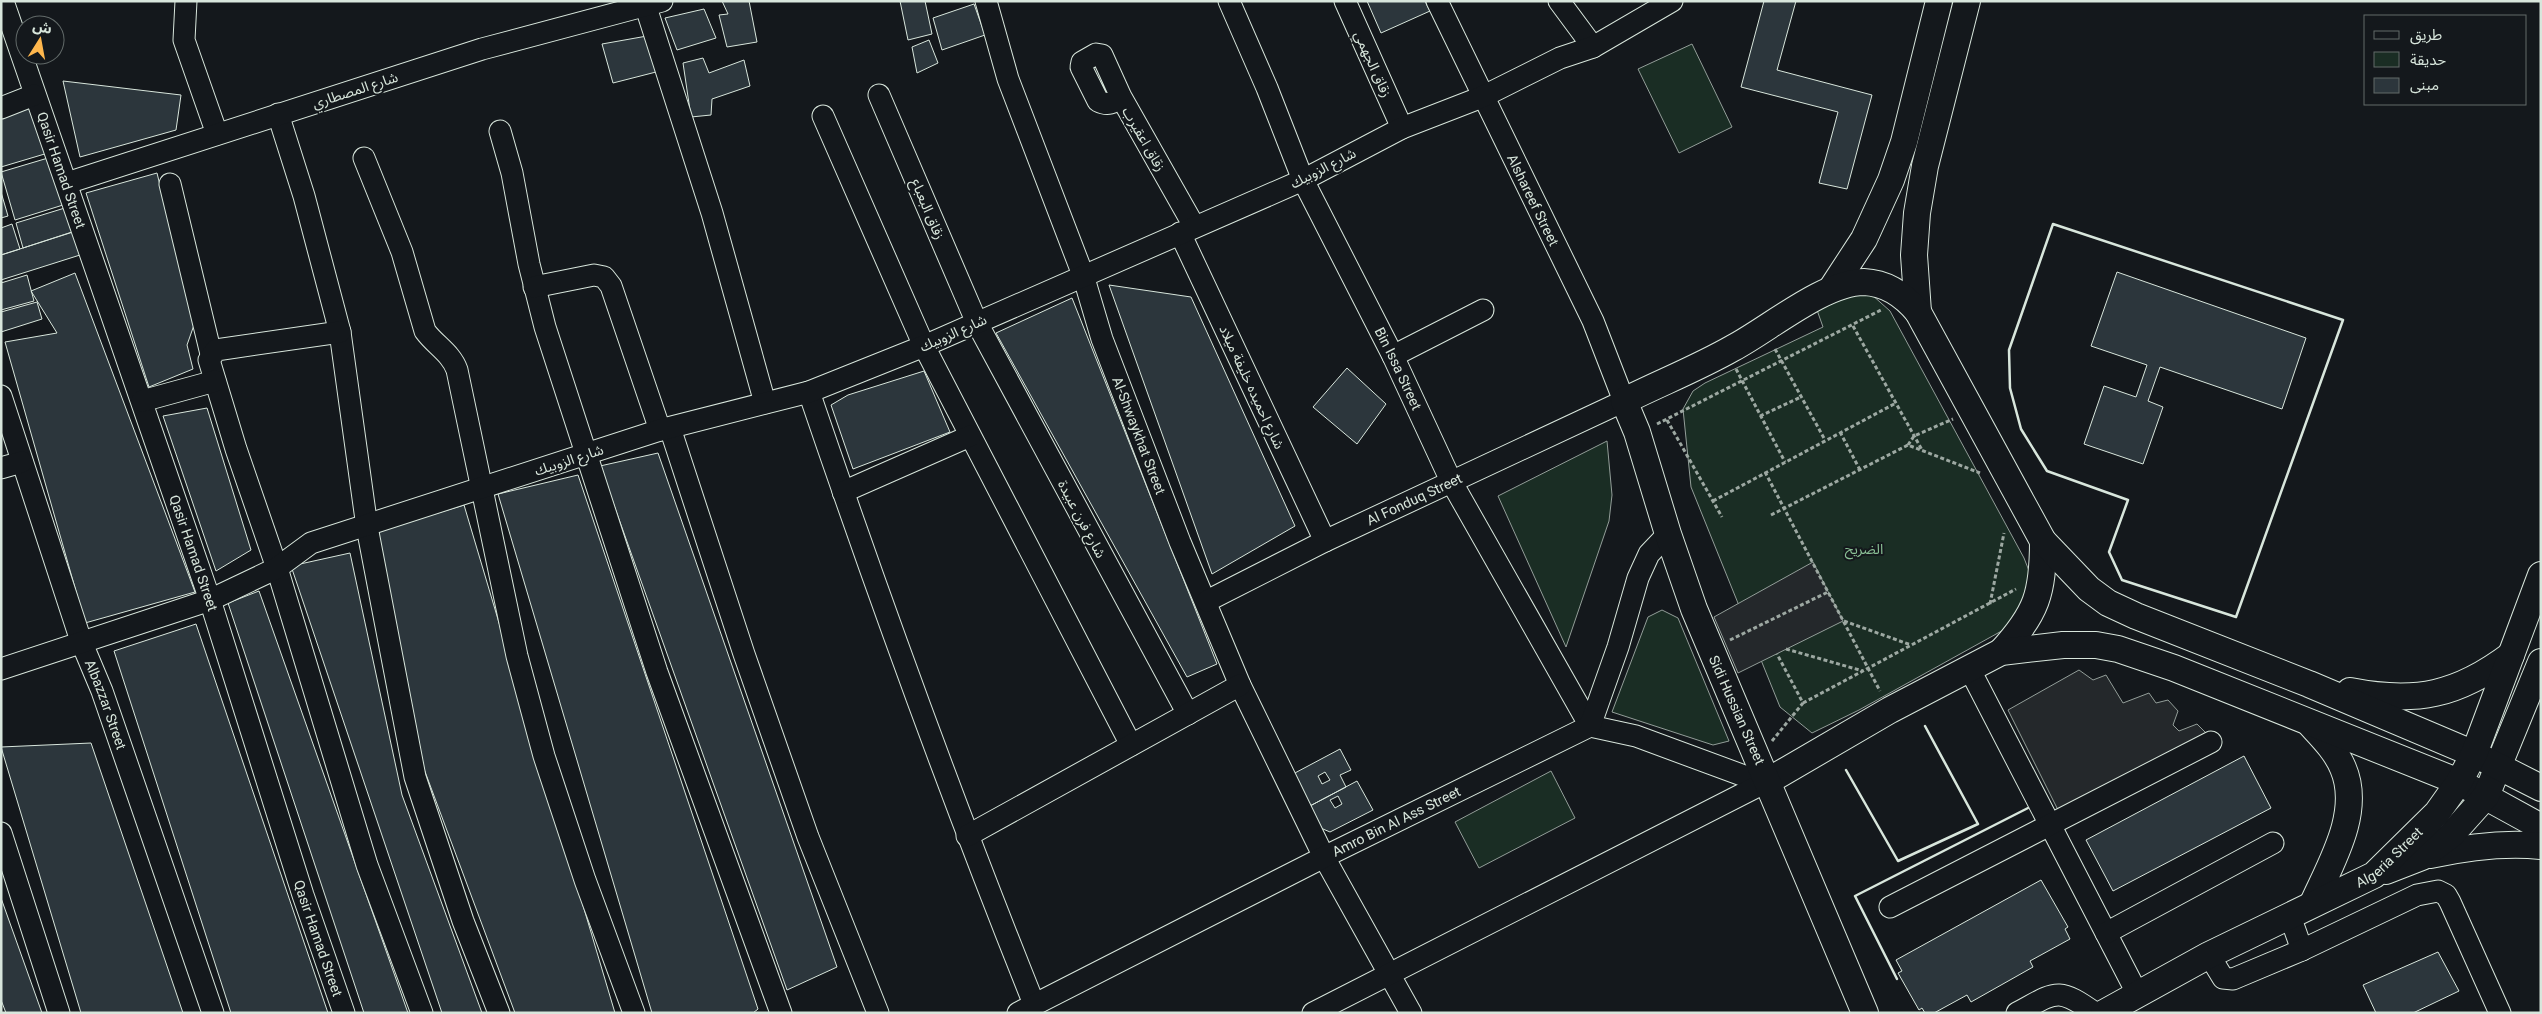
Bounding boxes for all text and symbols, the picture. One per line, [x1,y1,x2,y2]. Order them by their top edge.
north arrow [15,15,65,65]
legend [2364,15,2527,105]
text: ش [32,18,53,37]
text: طريق [2410,26,2442,45]
street label: زقاق الجهمي [1348,28,1395,101]
text: حديقة [2410,51,2446,69]
street label: شارع المصطاري [310,69,401,114]
text: مبنى [2410,76,2439,94]
street label: زقاق اعقيرب [1118,104,1169,174]
street label: Qasir Hamad Street [34,110,89,231]
street label: شارع الزوبيك [1288,145,1360,194]
street label: Alshareef Street [1504,152,1562,249]
street label: زقاق البعباع [905,176,948,243]
street label: شارع الزوبيك [917,311,990,358]
street label: شارع احميده خليفة ميلاد [1214,323,1288,453]
street label: Bin Issa Street [1372,325,1425,413]
street label: Al-Shwaykhat Street [1109,374,1169,497]
street label: شارع الزوبيك [533,441,606,481]
street label: Al Fonduq Street [1364,470,1465,528]
street label: شارع فرن عبيدة [1052,477,1109,562]
street label: Qasir Hamad Street [166,493,221,614]
park label: الضريح [1845,541,1883,560]
street label: Sidi Hussian Street [1706,653,1768,767]
street label: Albazzar Street [82,657,130,752]
street label: Amro Bin Al Ass Street [1329,783,1463,860]
street label: Algeria Street [2353,824,2426,891]
street label: Qasir Hamad Street [291,878,346,999]

